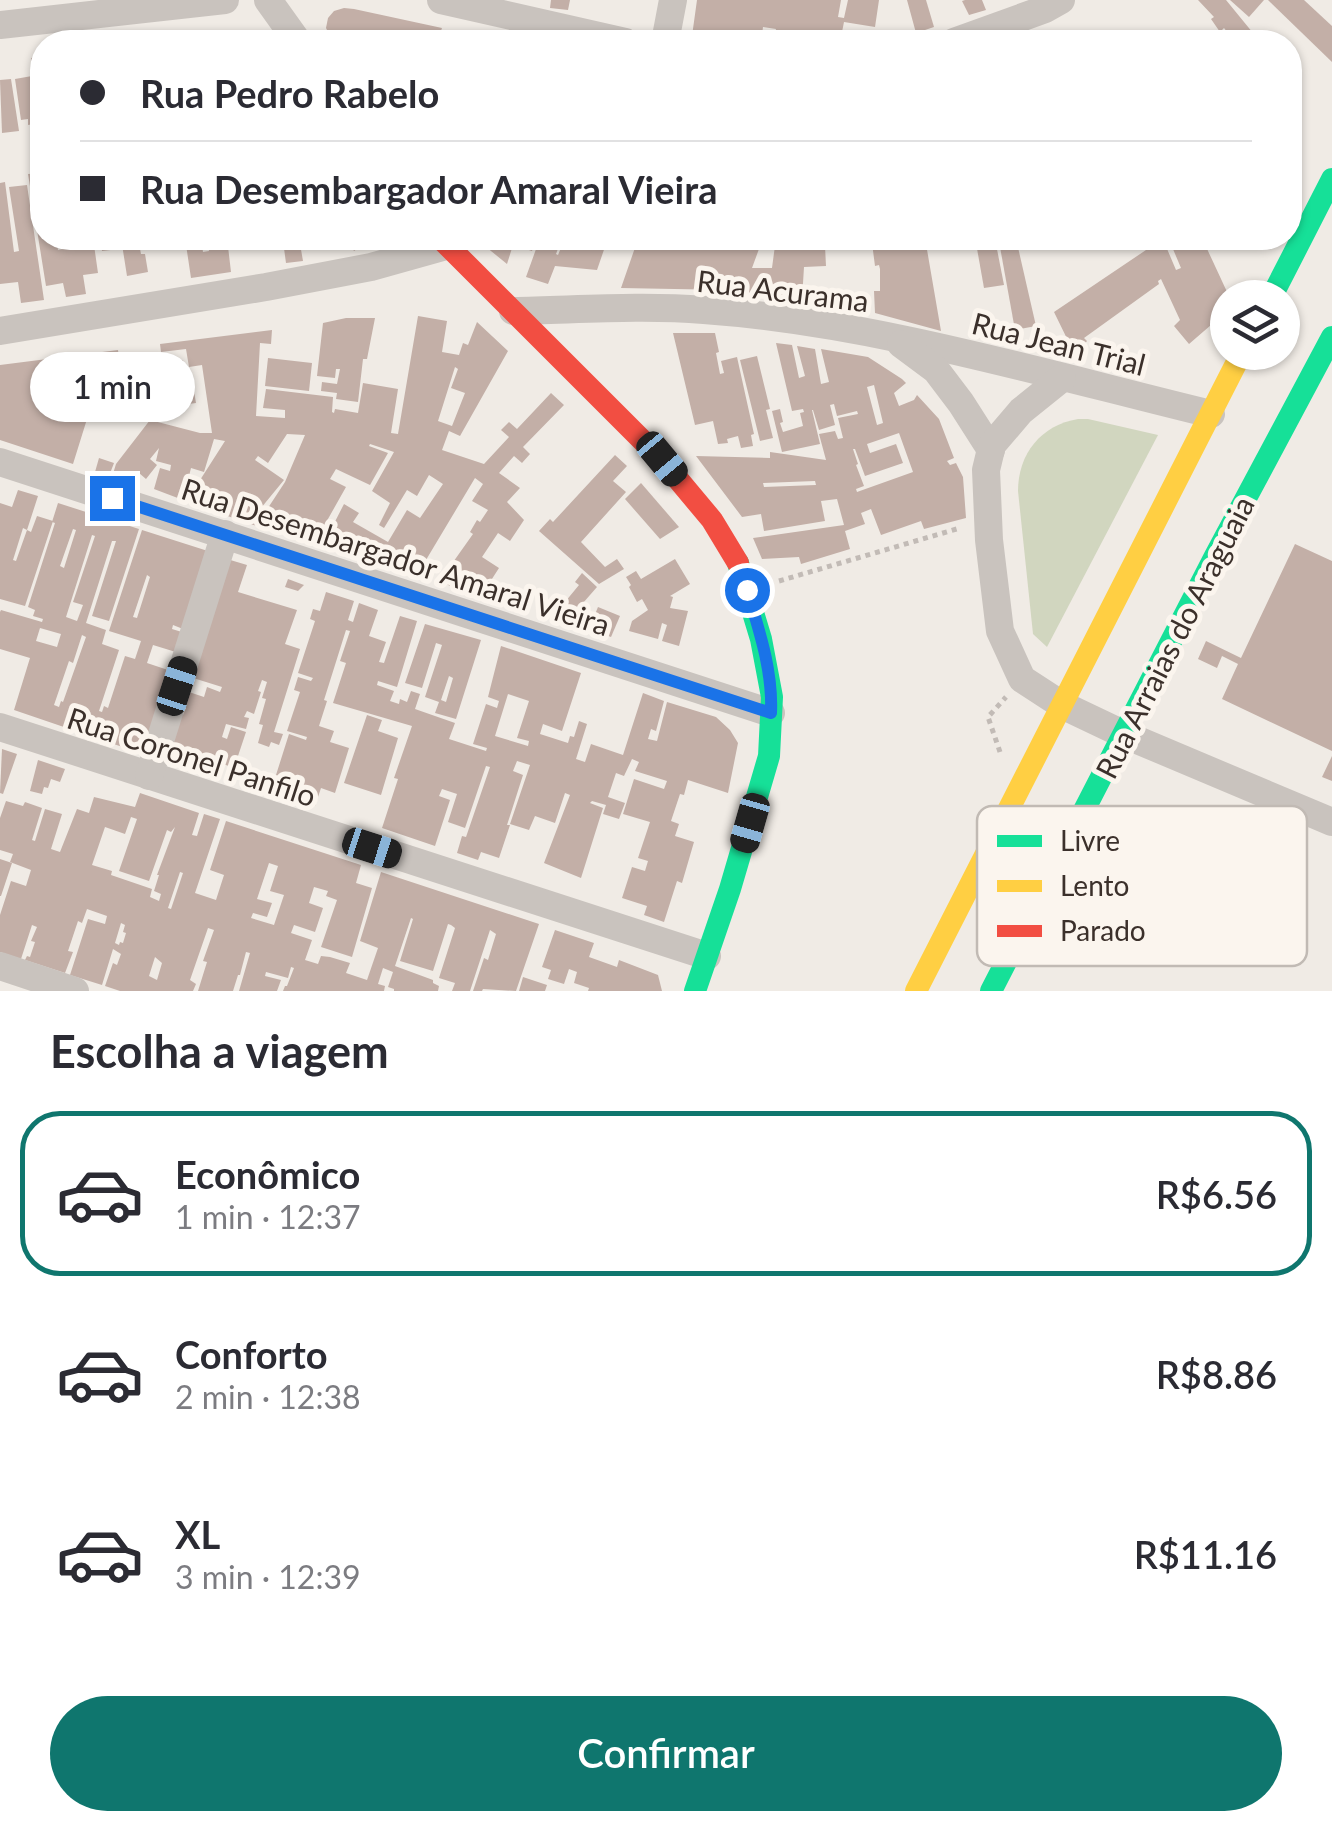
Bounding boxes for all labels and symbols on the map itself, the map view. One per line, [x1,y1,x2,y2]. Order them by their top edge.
street label: Rua Acurama [695,262,871,318]
street label: Rua Jean Trial [969,304,1149,382]
callout: 1 min [29,353,194,423]
car [631,426,693,492]
street label: Rua Desembargador Amaral Vieira [177,470,615,642]
route end [90,476,135,521]
street label: Rua Arraias do Araguaia [1087,490,1261,784]
route start [725,568,770,613]
car [153,653,201,719]
street label: Rua Coronel Panfilo [63,699,321,813]
car [727,790,773,856]
legend [977,806,1307,966]
text: Livre [1060,823,1120,857]
car [339,824,405,872]
text: Lento [1060,868,1129,902]
text: Parado [1060,913,1146,947]

